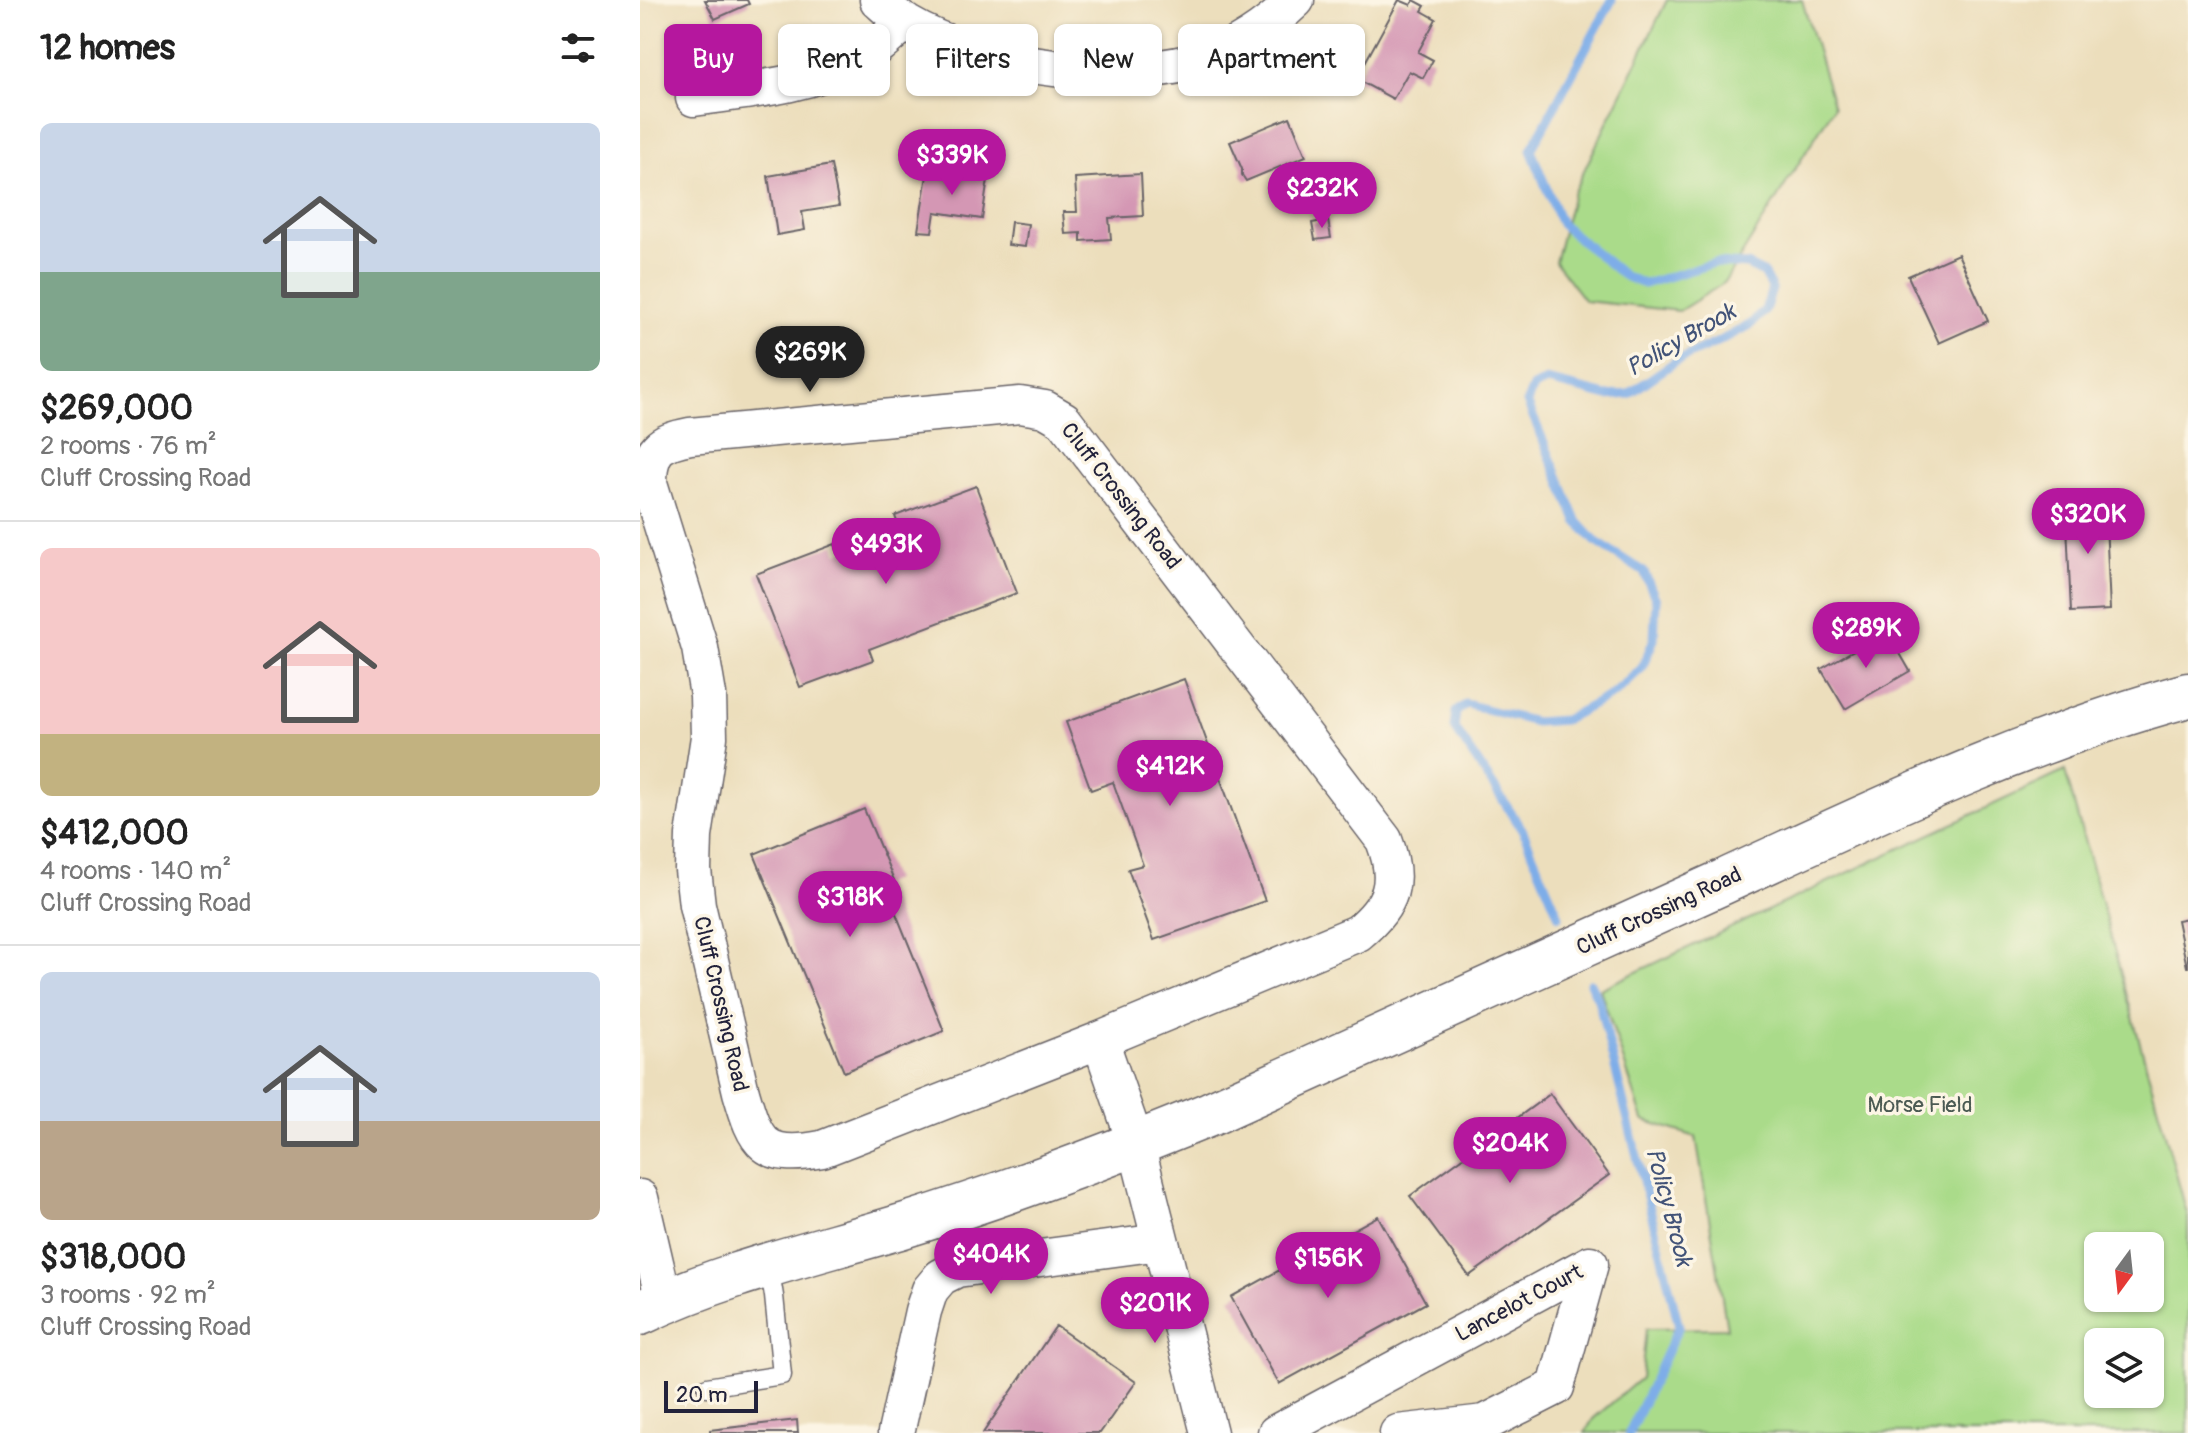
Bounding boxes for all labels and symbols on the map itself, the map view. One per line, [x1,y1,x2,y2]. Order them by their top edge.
pin: $339K [896,129,1008,197]
pin: $232K [1266,162,1378,230]
water label: Policy Brook [1621,296,1742,383]
pin: $269K [754,326,866,394]
street label: Cluff Crossing Road [1055,417,1187,575]
pin: $320K [2032,488,2144,556]
pin: $493K [830,518,942,586]
pin: $289K [1810,602,1922,670]
pin: $412K [1114,740,1226,808]
street label: Cluff Crossing Road [1572,860,1746,962]
pin: $318K [794,871,906,939]
street label: Cluff Crossing Road [687,914,755,1094]
park label: Morse Field [1868,1091,1972,1119]
pin: $204K [1454,1117,1566,1185]
water label: Policy Brook [1639,1145,1699,1271]
pin: $404K [935,1228,1047,1296]
pin: $156K [1272,1232,1384,1300]
north arrow [2084,1232,2164,1312]
street label: Lancelot Court [1450,1258,1588,1348]
pin: $201K [1099,1277,1211,1345]
scale bar [664,1377,758,1413]

